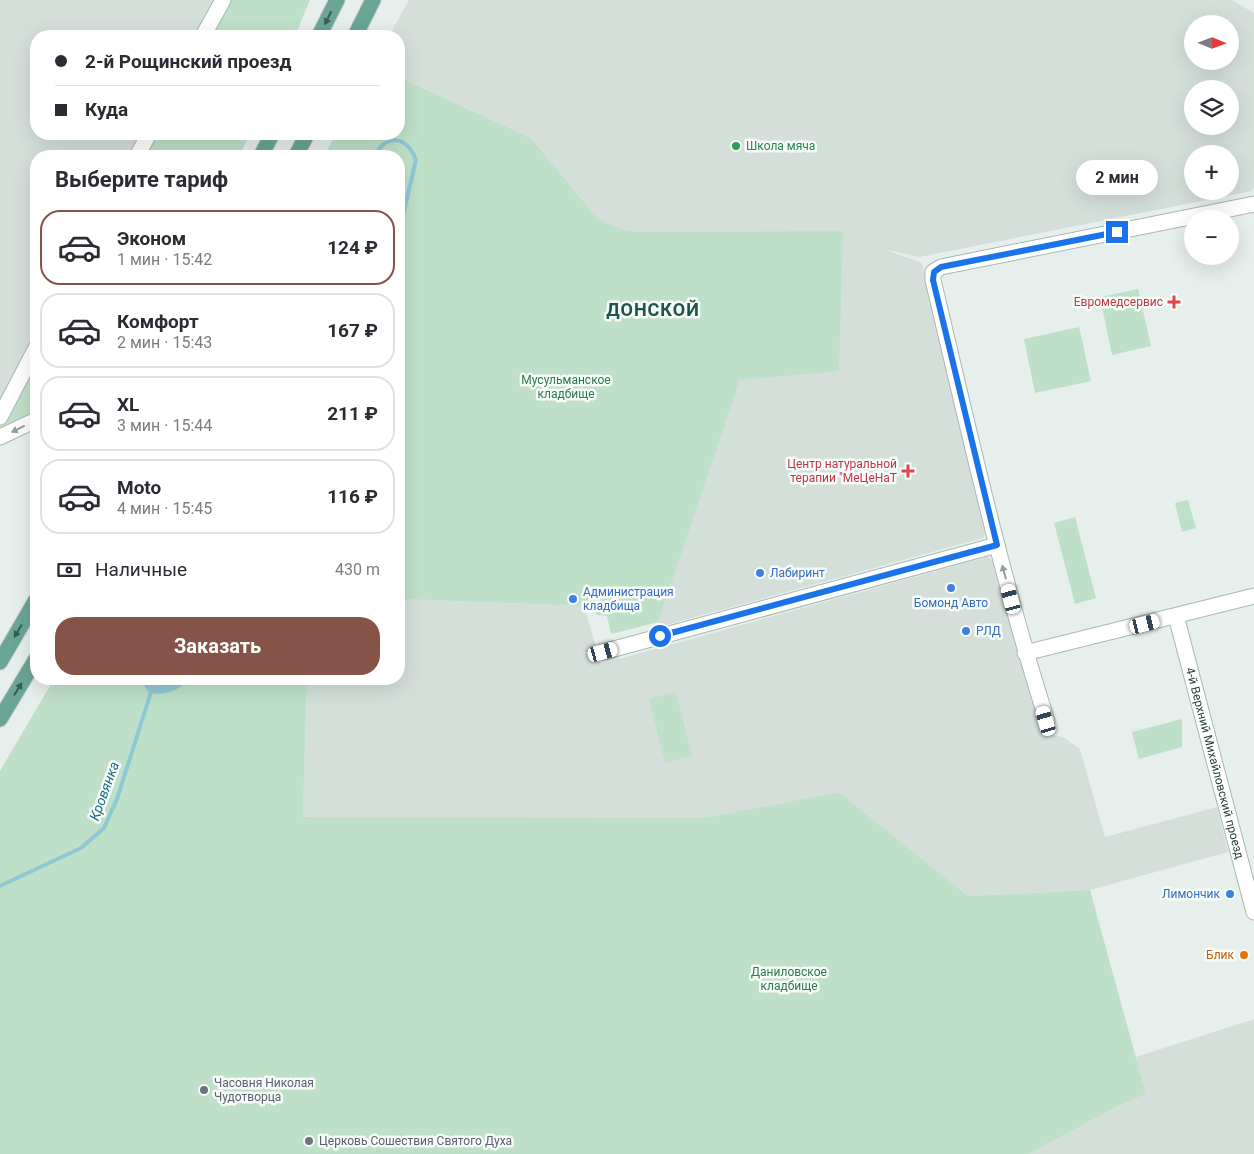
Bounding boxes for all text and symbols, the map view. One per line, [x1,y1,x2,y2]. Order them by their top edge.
one-way arrow [324,11,332,25]
north arrow [1184,15,1239,70]
map controls [1184,15,1239,265]
text: 2-й Рощинский проезд [85,50,291,73]
button: layers [1184,80,1239,135]
text: Куда [85,98,128,121]
place label: Школа мяча [746,139,815,153]
marker: Школа мяча [730,140,742,152]
button: + [1184,145,1239,200]
callout: 2 мин [1076,160,1158,194]
text: Выберите тариф [55,167,228,192]
text: 2 мин [1095,168,1139,187]
button: − [1184,210,1239,265]
route end [1106,221,1128,243]
icon: car [57,225,102,270]
text: Эконом [117,227,186,250]
text: 124 ₽ [327,236,378,259]
text: 1 мин · 15:42 [117,250,212,269]
place label: Евромедсервис [1074,295,1163,309]
marker: Евромедсервис [1167,295,1181,309]
district label: ДОНСКОЙ [606,299,700,320]
icon: car [57,308,102,353]
text: Комфорт [117,310,199,333]
text: 167 ₽ [327,319,378,342]
text: 2 мин · 15:43 [117,333,212,352]
park label: Мусульманское кладбище [521,373,611,401]
icon: car [57,391,102,436]
text: XL [117,393,139,416]
text: 211 ₽ [327,402,378,425]
text: 3 мин · 15:44 [117,416,212,435]
one-way arrow [11,425,25,433]
place label: Центр натуральной терапии "МеЦеНаТ [787,457,897,485]
marker: Центр натуральной терапии "МеЦеНаТ [901,464,915,478]
icon: car [57,474,102,519]
text: Moto [117,476,161,499]
text: 116 ₽ [327,485,378,508]
text: 4 мин · 15:45 [117,499,212,518]
icon: cash [55,556,83,584]
text: Наличные [95,558,187,581]
text: 430 m [335,560,380,579]
one-way arrow [1000,565,1008,580]
place label: Лабиринт [770,566,825,580]
marker: Лабиринт [754,567,766,579]
marker: Бомонд Авто [945,582,957,594]
car [999,583,1022,615]
place label: Администрация кладбища [583,585,674,613]
marker: Администрация кладбища [567,593,579,605]
place label: Бомонд Авто [914,596,988,610]
car [1128,613,1161,635]
button: Заказать [55,617,380,675]
one-way arrow [14,623,22,638]
place label: РЛД [976,624,1001,638]
route start [649,625,671,647]
marker: РЛД [960,625,972,637]
car [586,641,619,663]
street label: 4-й Верхний Михайловский проезд [1183,666,1247,860]
one-way arrow [14,683,23,696]
car [1034,704,1057,738]
water label: Кровянка [86,759,122,823]
place label: Лимончик [1162,887,1221,901]
marker: Лимончик [1224,888,1236,900]
place label: Блик [1206,948,1235,962]
marker: Блик [1238,949,1250,961]
park label: Даниловское кладбище [751,965,827,993]
place label: Часовня Николая Чудотворца [214,1076,314,1104]
marker: Часовня Николая Чудотворца [198,1084,210,1096]
place label: Церковь Сошествия Святого Духа [319,1134,512,1148]
marker: Церковь Сошествия Святого Духа [303,1135,315,1147]

